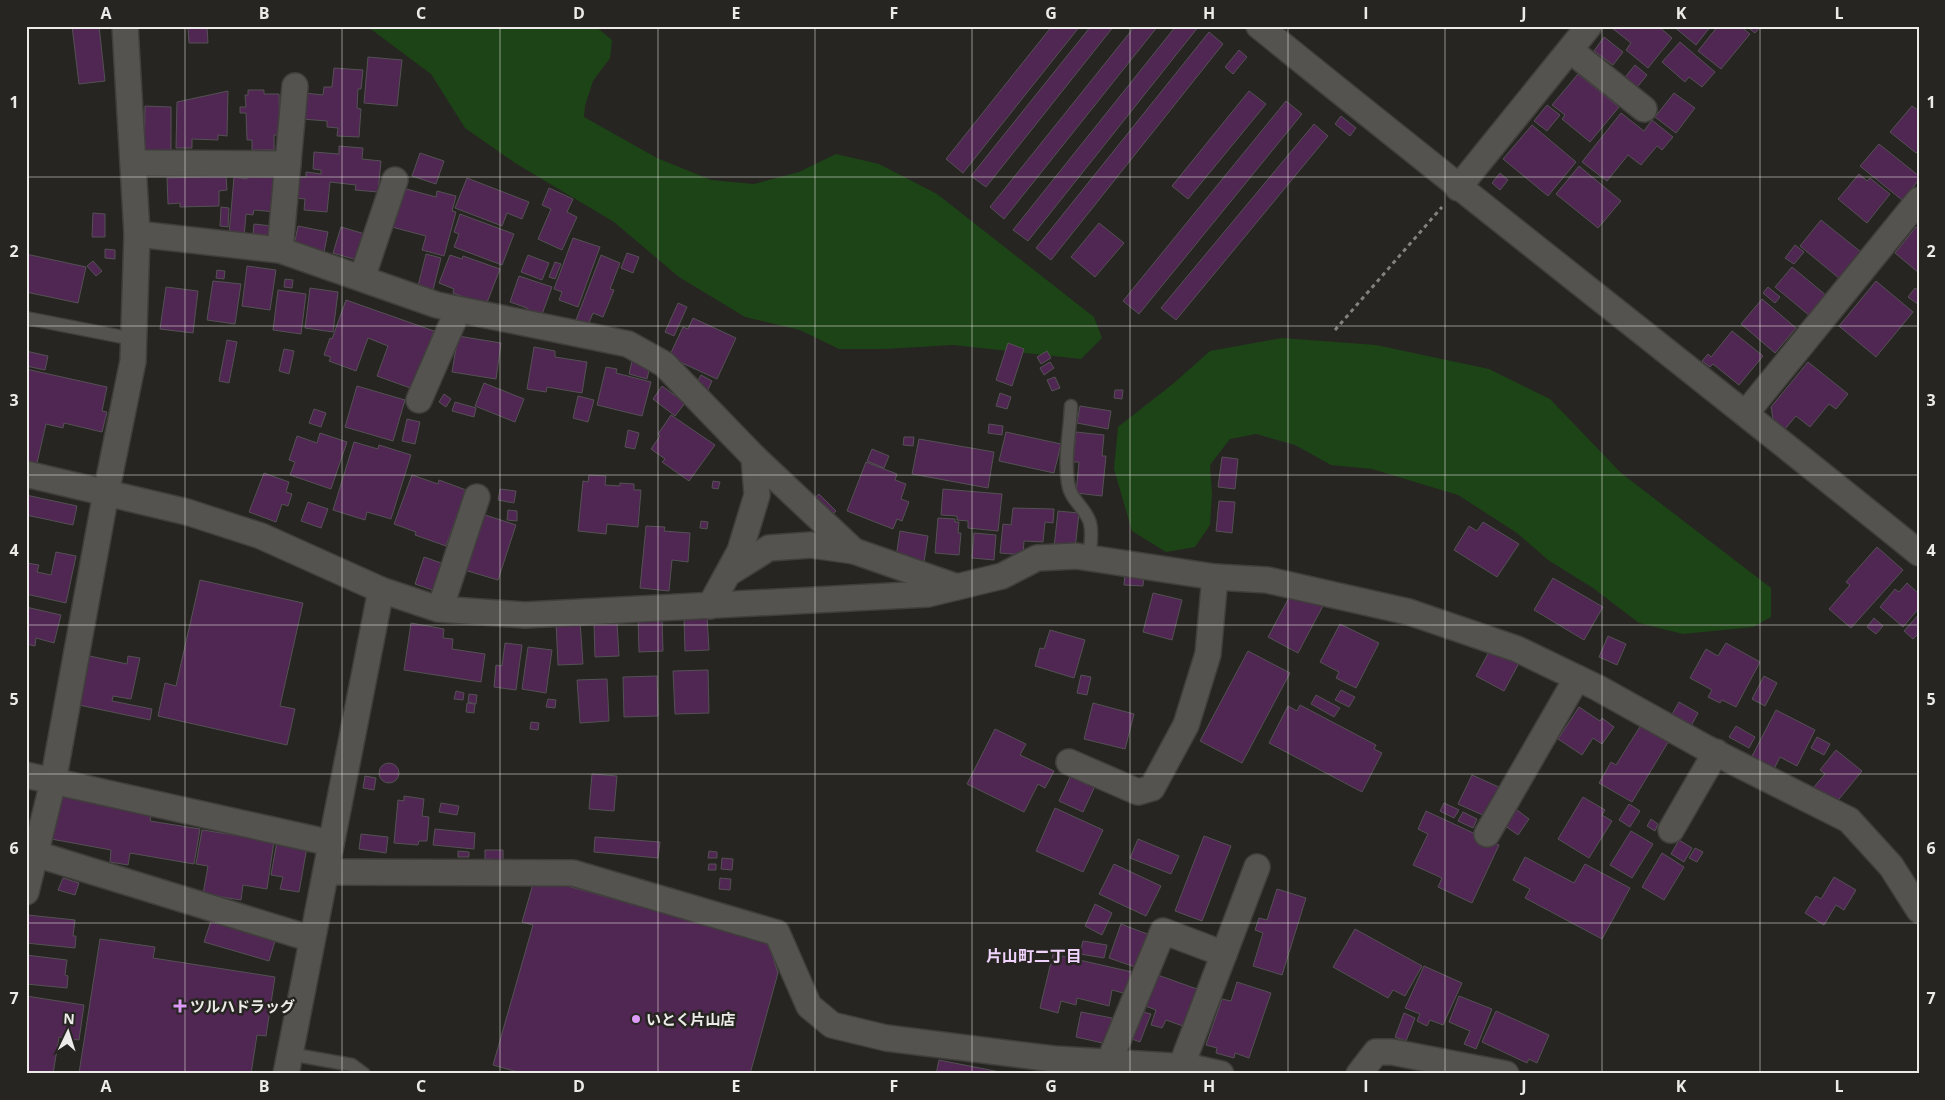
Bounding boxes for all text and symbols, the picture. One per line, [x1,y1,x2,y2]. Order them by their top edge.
text: A [100,2,112,24]
text: B [259,2,269,24]
text: C [416,2,426,24]
text: D [573,2,585,24]
text: E [732,2,741,24]
text: F [890,2,898,24]
text: G [1045,2,1057,24]
text: H [1203,2,1215,24]
text: I [1363,2,1369,24]
text: J [1519,2,1527,24]
text: K [1676,2,1687,24]
text: L [1834,2,1844,24]
text: 1 [9,91,19,113]
text: 1 [1926,91,1936,113]
text: 2 [9,240,19,262]
text: 2 [1926,240,1936,262]
text: 3 [9,389,19,411]
text: 3 [1926,389,1936,411]
text: 4 [9,539,19,561]
text: 4 [1926,539,1936,561]
text: 5 [9,688,19,710]
text: 5 [1926,688,1936,710]
text: 6 [9,837,19,859]
text: 6 [1926,837,1936,859]
district label: 片山町二丁目 [986,945,1082,967]
text: 7 [9,987,19,1009]
text: 7 [1926,987,1936,1009]
place label: ツルハドラッグ [190,996,295,1016]
marker: ツルハドラッグ [174,1000,186,1012]
north arrow [42,1008,92,1058]
text: N [63,1009,75,1028]
place label: いとく片山店 [646,1009,736,1029]
marker: いとく片山店 [630,1013,642,1025]
text: A [100,1075,112,1097]
text: B [259,1075,269,1097]
text: C [416,1075,426,1097]
text: D [573,1075,585,1097]
text: E [732,1075,741,1097]
text: F [890,1075,898,1097]
text: G [1045,1075,1057,1097]
text: H [1203,1075,1215,1097]
text: I [1363,1075,1369,1097]
text: J [1519,1075,1527,1097]
text: K [1676,1075,1687,1097]
text: L [1834,1075,1844,1097]

